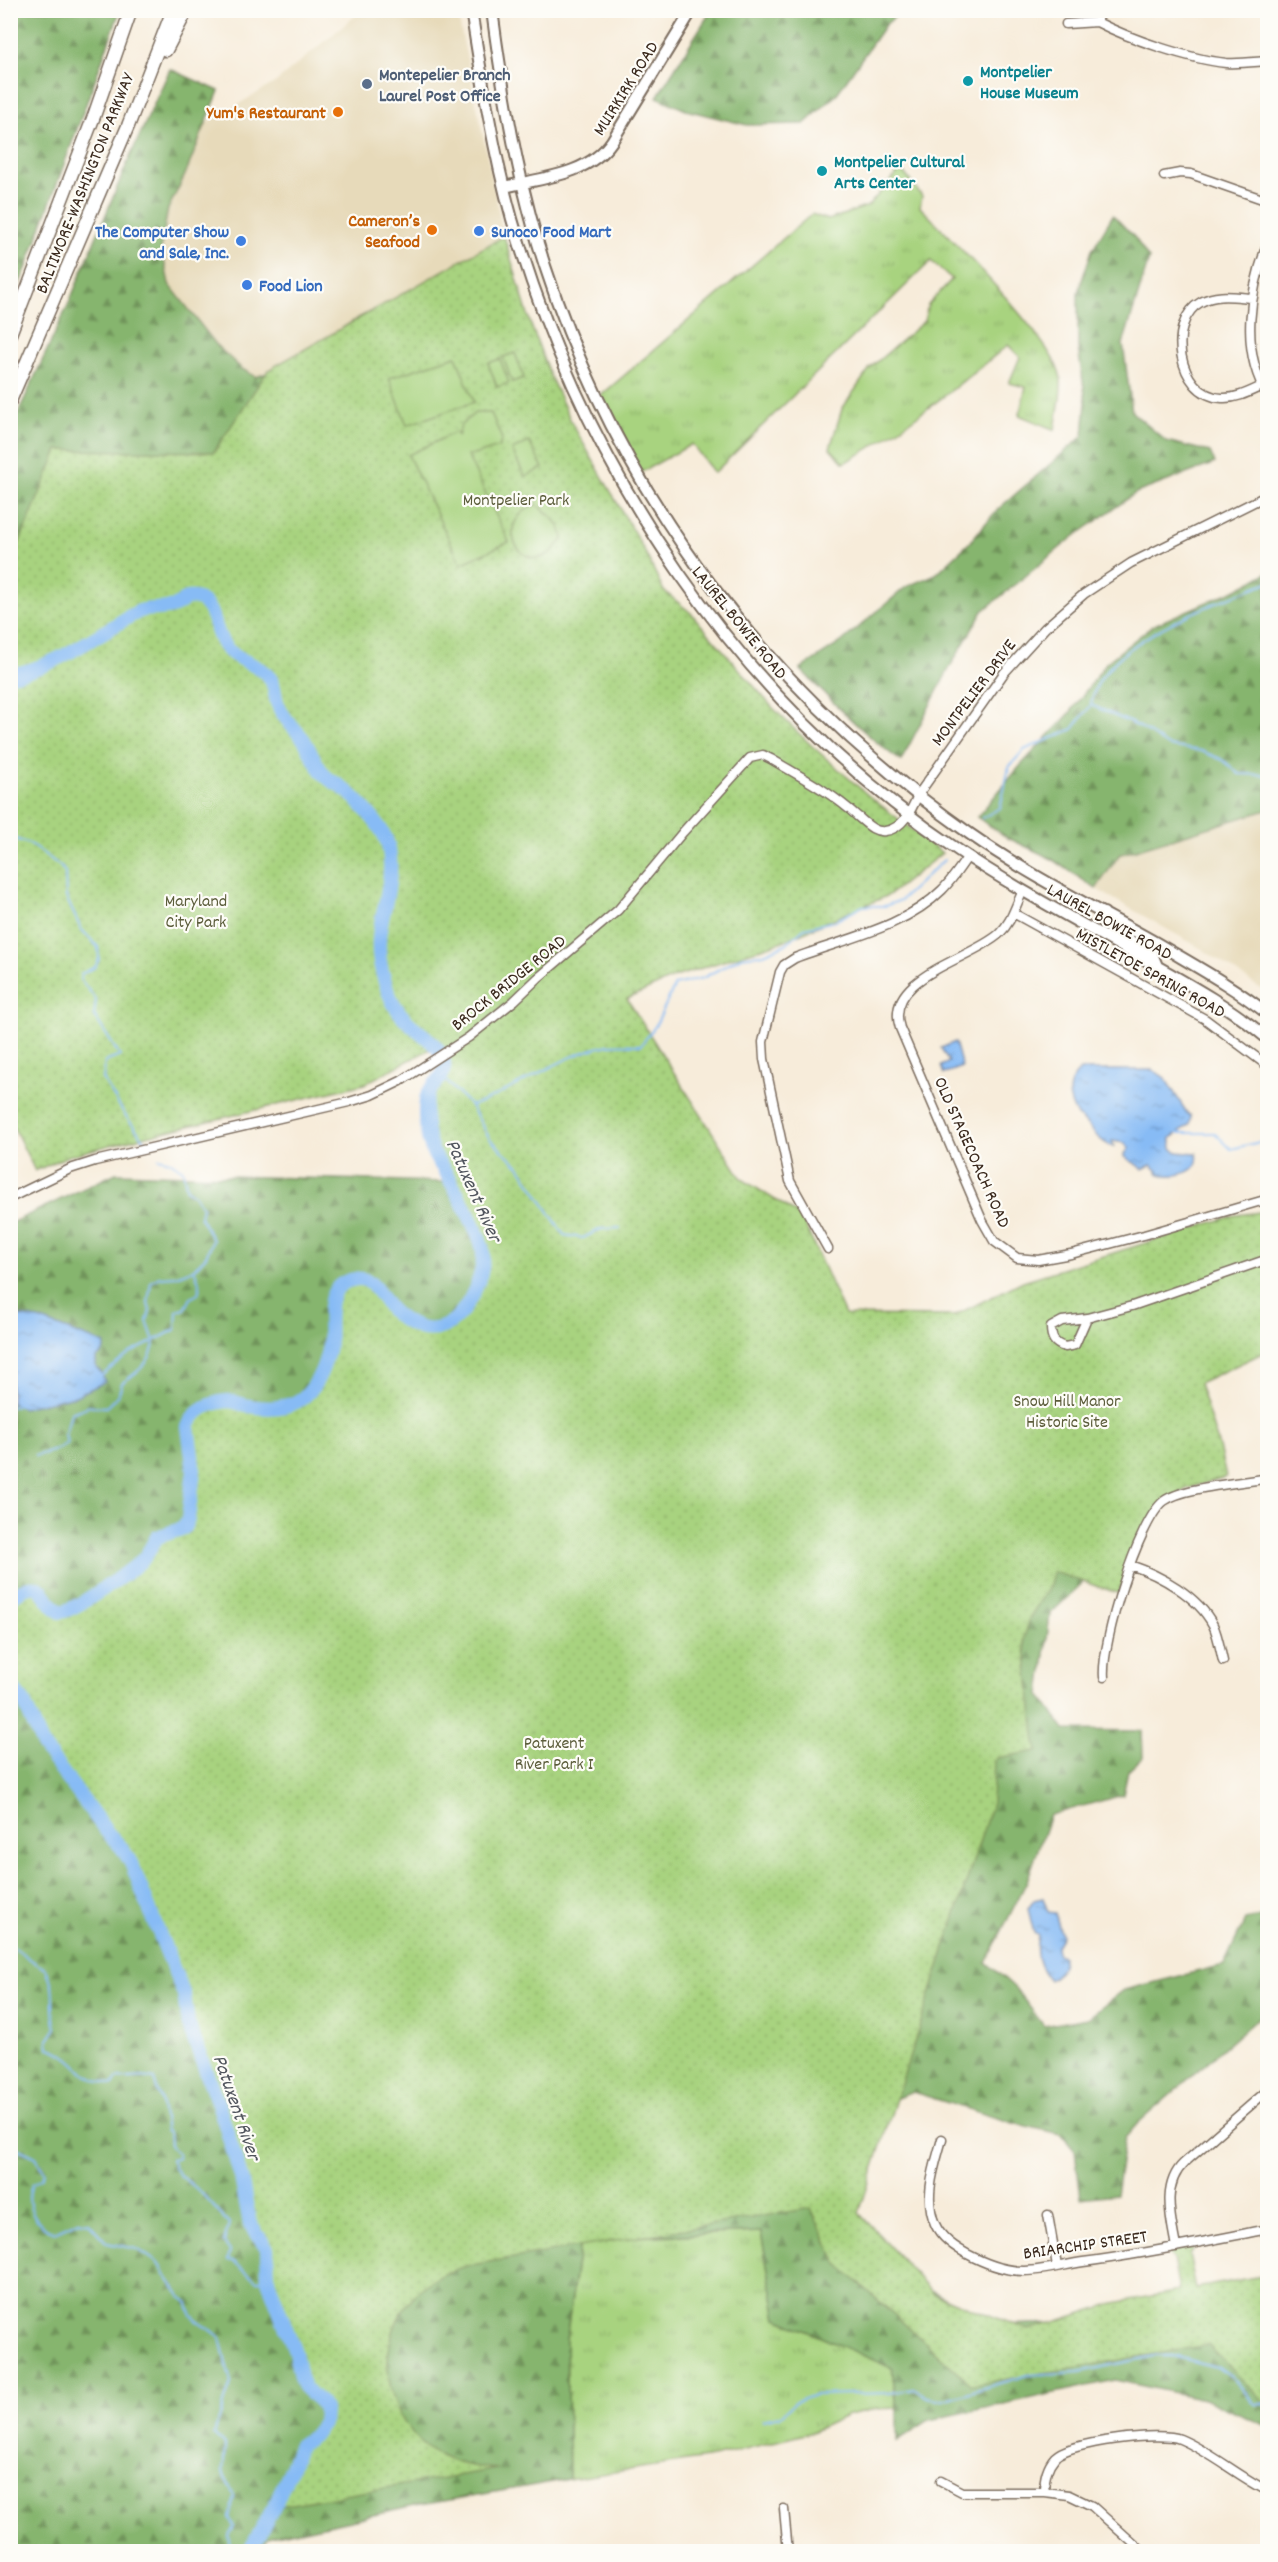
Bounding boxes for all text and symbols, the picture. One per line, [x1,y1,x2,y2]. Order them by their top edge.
street label: MUIRKIRK ROAD [588,37,666,141]
place label: Montpelier House Museum [980,61,1079,107]
place label: Montepelier Branch Laurel Post Office [379,64,510,110]
street label: BALTIMORE-WASHINGTON PARKWAY [31,69,143,298]
marker: Montpelier House Museum [961,74,975,88]
marker: Montepelier Branch Laurel Post Office [360,77,374,91]
place label: Yum's Restaurant [206,102,326,127]
marker: Yum's Restaurant [331,105,345,119]
place label: Montpelier Cultural Arts Center [834,151,965,197]
marker: Montpelier Cultural Arts Center [815,164,829,178]
place label: Cameron’s Seafood [348,210,420,256]
place label: The Computer Show and Sale, Inc. [95,221,229,267]
place label: Sunoco Food Mart [491,221,612,246]
marker: Cameron’s Seafood [425,223,439,237]
marker: Sunoco Food Mart [472,224,486,238]
marker: The Computer Show and Sale, Inc. [234,234,248,248]
place label: Food Lion [259,275,323,300]
marker: Food Lion [240,278,254,292]
park label: Montpelier Park [463,489,569,514]
street label: LAUREL BOWIE ROAD [684,561,792,686]
street label: MONTPELIER DRIVE [927,635,1023,752]
street label: LAUREL BOWIE ROAD [1042,878,1176,968]
park label: Maryland City Park [165,890,227,936]
street label: MISTLETOE SPRING ROAD [1071,923,1229,1026]
street label: BROCK BRIDGE ROAD [447,930,572,1038]
street label: OLD STAGECOACH ROAD [926,1074,1015,1232]
water label: Patuxent River [437,1135,508,1249]
park label: Snow Hill Manor Historic Site [1013,1390,1121,1436]
park label: Patuxent River Park I [515,1732,594,1778]
water label: Patuxent River [204,2051,267,2167]
street label: BRIARCHIP STREET [1022,2225,1149,2268]

